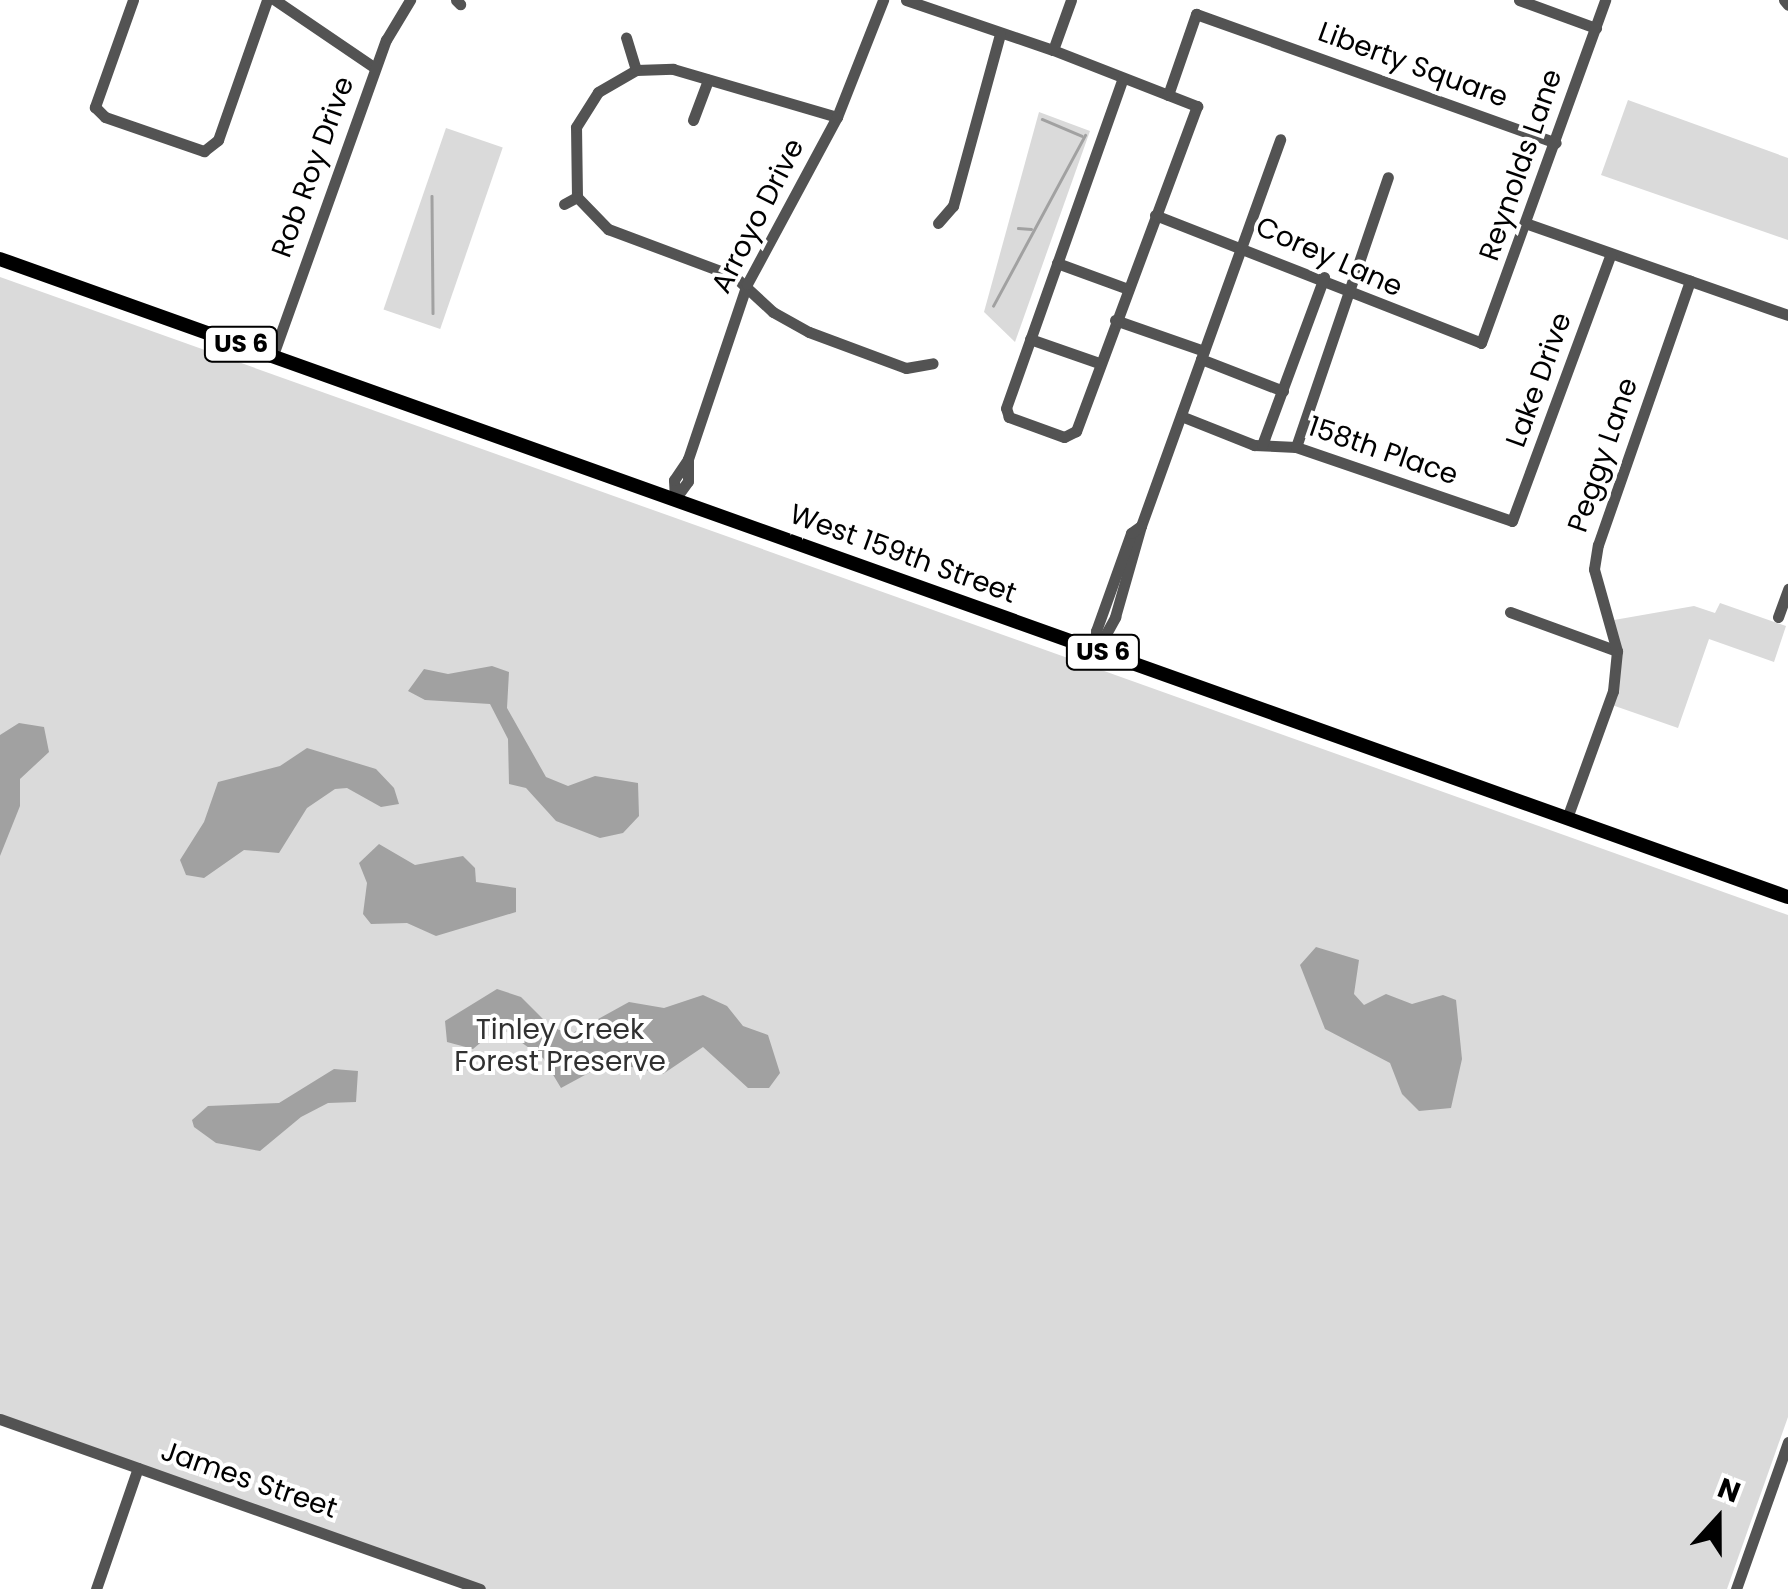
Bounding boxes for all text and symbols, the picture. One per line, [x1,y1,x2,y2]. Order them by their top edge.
street label: Liberty Square [1314,15,1512,115]
street label: Reynolds Lane [1473,65,1569,265]
street label: Rob Roy Drive [265,72,361,262]
street label: Arroyo Drive [705,133,811,299]
street label: Corey Lane [1251,210,1407,304]
street label: Lake Drive [1499,308,1579,452]
road number: US 6 [204,324,278,364]
street label: Peggy Lane [1561,373,1645,537]
street label: 158th Place [1304,410,1462,492]
street label: West 159th Street [785,497,1021,611]
road number: US 6 [1066,632,1140,672]
park label: Tinley Creek Forest Preserve [454,1013,666,1079]
street label: James Street [157,1434,341,1526]
north arrow [1668,1469,1768,1569]
text: N [1712,1469,1746,1513]

